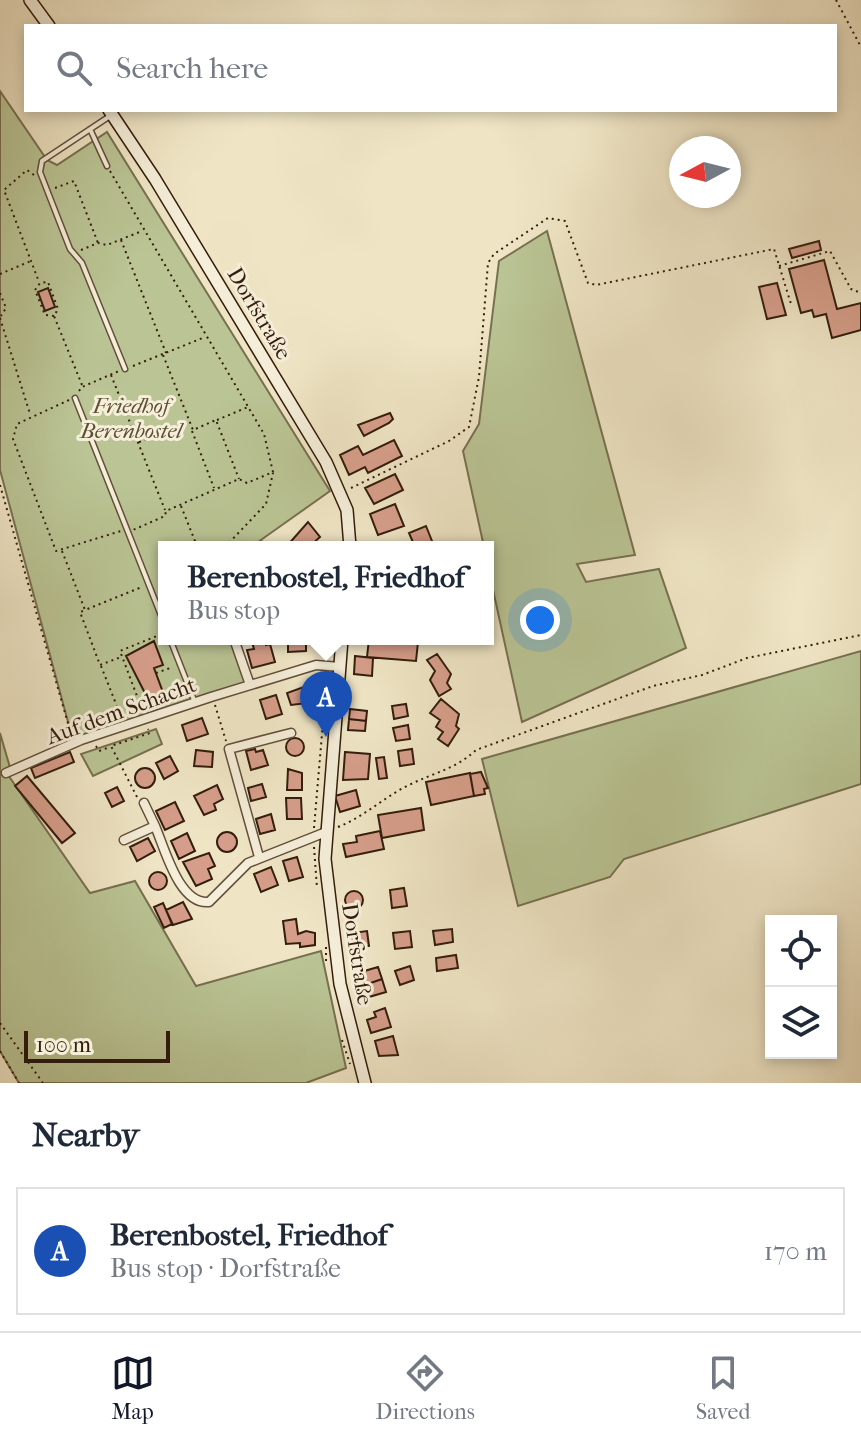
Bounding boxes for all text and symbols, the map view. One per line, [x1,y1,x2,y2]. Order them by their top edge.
search box [24,24,837,112]
icon: search [52,46,96,90]
text: Search here [116,51,268,86]
north arrow [669,136,741,208]
street label: Dorfstraße [222,263,297,364]
park label: Friedhof Berenbostel [79,393,184,444]
popup [158,541,494,645]
text: Berenbostel, Friedhof [187,560,465,595]
text: Bus stop [187,595,280,626]
your location [520,600,560,640]
pin: A [300,671,352,737]
street label: Auf dem Schacht [42,672,200,750]
street label: Dorfstraße [336,901,378,1007]
map controls [765,915,837,1059]
button: locate [765,915,837,987]
button: layers [765,987,837,1059]
scale bar [24,1027,170,1063]
text: 100 m [36,1032,91,1058]
text: Nearby [32,1115,139,1155]
text: Berenbostel, Friedhof [110,1218,388,1253]
text: A [52,1236,68,1267]
text: 170 m [764,1236,827,1267]
text: Bus stop · Dorfstraße [110,1253,341,1284]
tab: Map [111,1351,155,1425]
tab: Directions [376,1351,475,1425]
tab: Saved [696,1351,750,1425]

